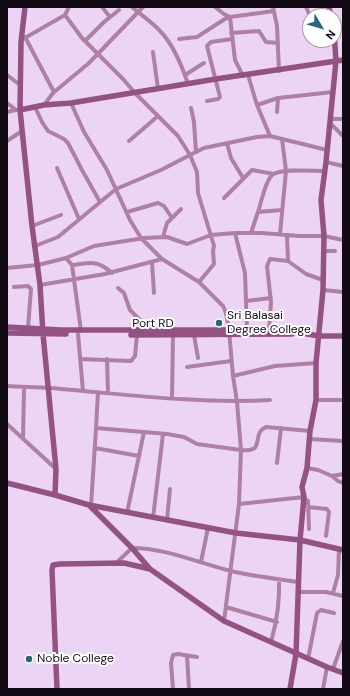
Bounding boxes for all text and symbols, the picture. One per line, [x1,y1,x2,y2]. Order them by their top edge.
north arrow [302,8,342,48]
text: N [323,27,339,42]
place label: Sri Balasai Degree College [227,309,311,337]
street label: Port RD [132,317,174,331]
marker: Sri Balasai Degree College [214,318,224,328]
place label: Noble College [37,652,114,666]
marker: Noble College [24,654,34,664]

